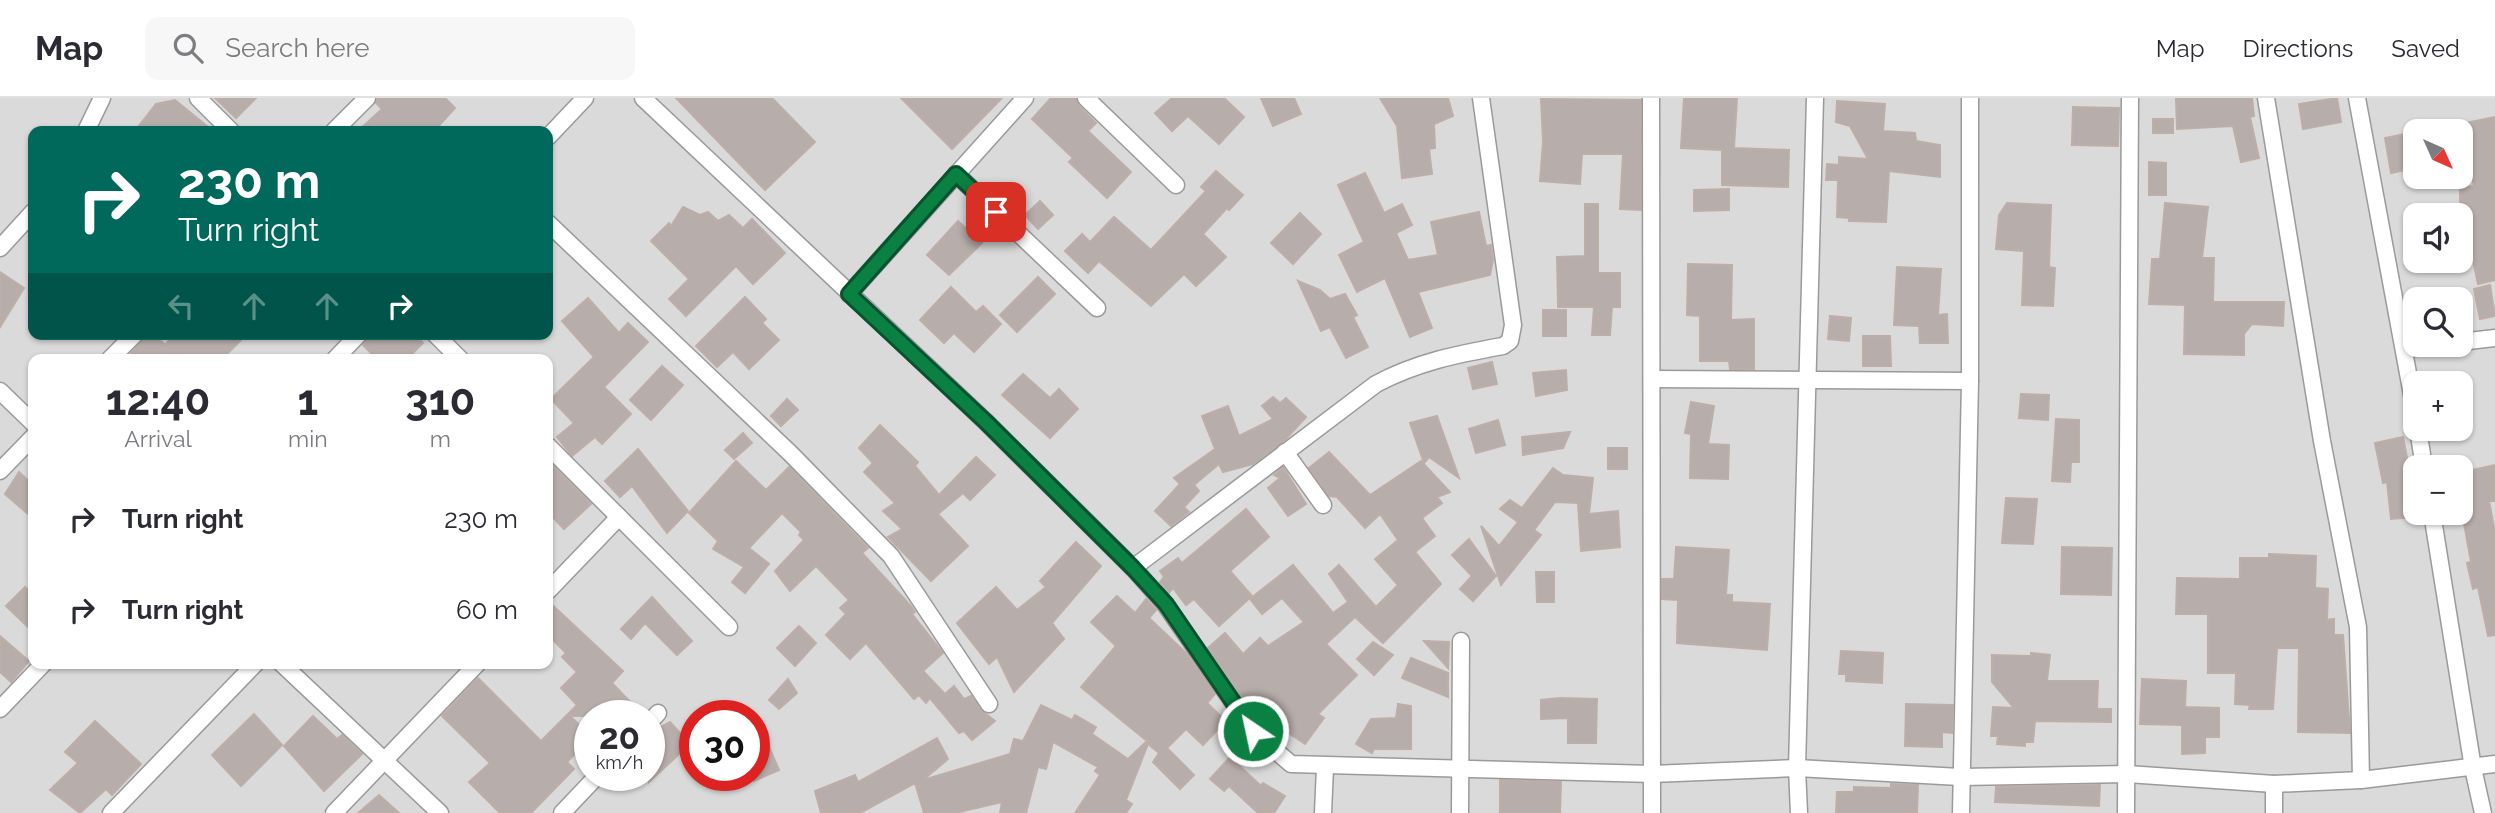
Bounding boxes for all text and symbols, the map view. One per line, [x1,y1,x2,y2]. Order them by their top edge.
search box [145,17,635,80]
text: Map [35,29,103,68]
icon: search [169,29,207,67]
text: Search here [225,33,370,63]
text: Map [2156,34,2205,63]
text: Directions [2243,34,2353,63]
text: Saved [2391,34,2460,63]
north arrow [2403,119,2473,189]
map controls [2403,119,2473,525]
text: 230 m [178,152,320,209]
icon: right [63,154,154,245]
pin [966,182,1026,242]
icon: arrive [977,193,1015,231]
button: sound [2403,203,2473,273]
text: Turn right [178,211,319,248]
icon: left [162,287,200,325]
icon: ahead [235,287,273,325]
icon: ahead [308,287,346,325]
icon: right [381,287,419,325]
button: search [2403,287,2473,357]
button: + [2403,371,2473,441]
text: 12:40 [106,376,210,425]
text: 1 [297,376,318,425]
text: 310 [405,376,475,425]
text: Arrival [124,425,192,452]
text: min [288,425,328,452]
text: m [430,425,451,452]
button: − [2403,455,2473,525]
icon: right [63,500,101,538]
text: Turn right [122,504,243,534]
text: 230 m [444,504,518,534]
icon: right [63,591,101,629]
text: Turn right [122,595,243,625]
text: 60 m [456,595,518,625]
position arrow [1216,694,1290,768]
speed limit sign: 30 [679,700,770,791]
text: 20 [599,716,640,757]
text: km/h [596,752,643,773]

